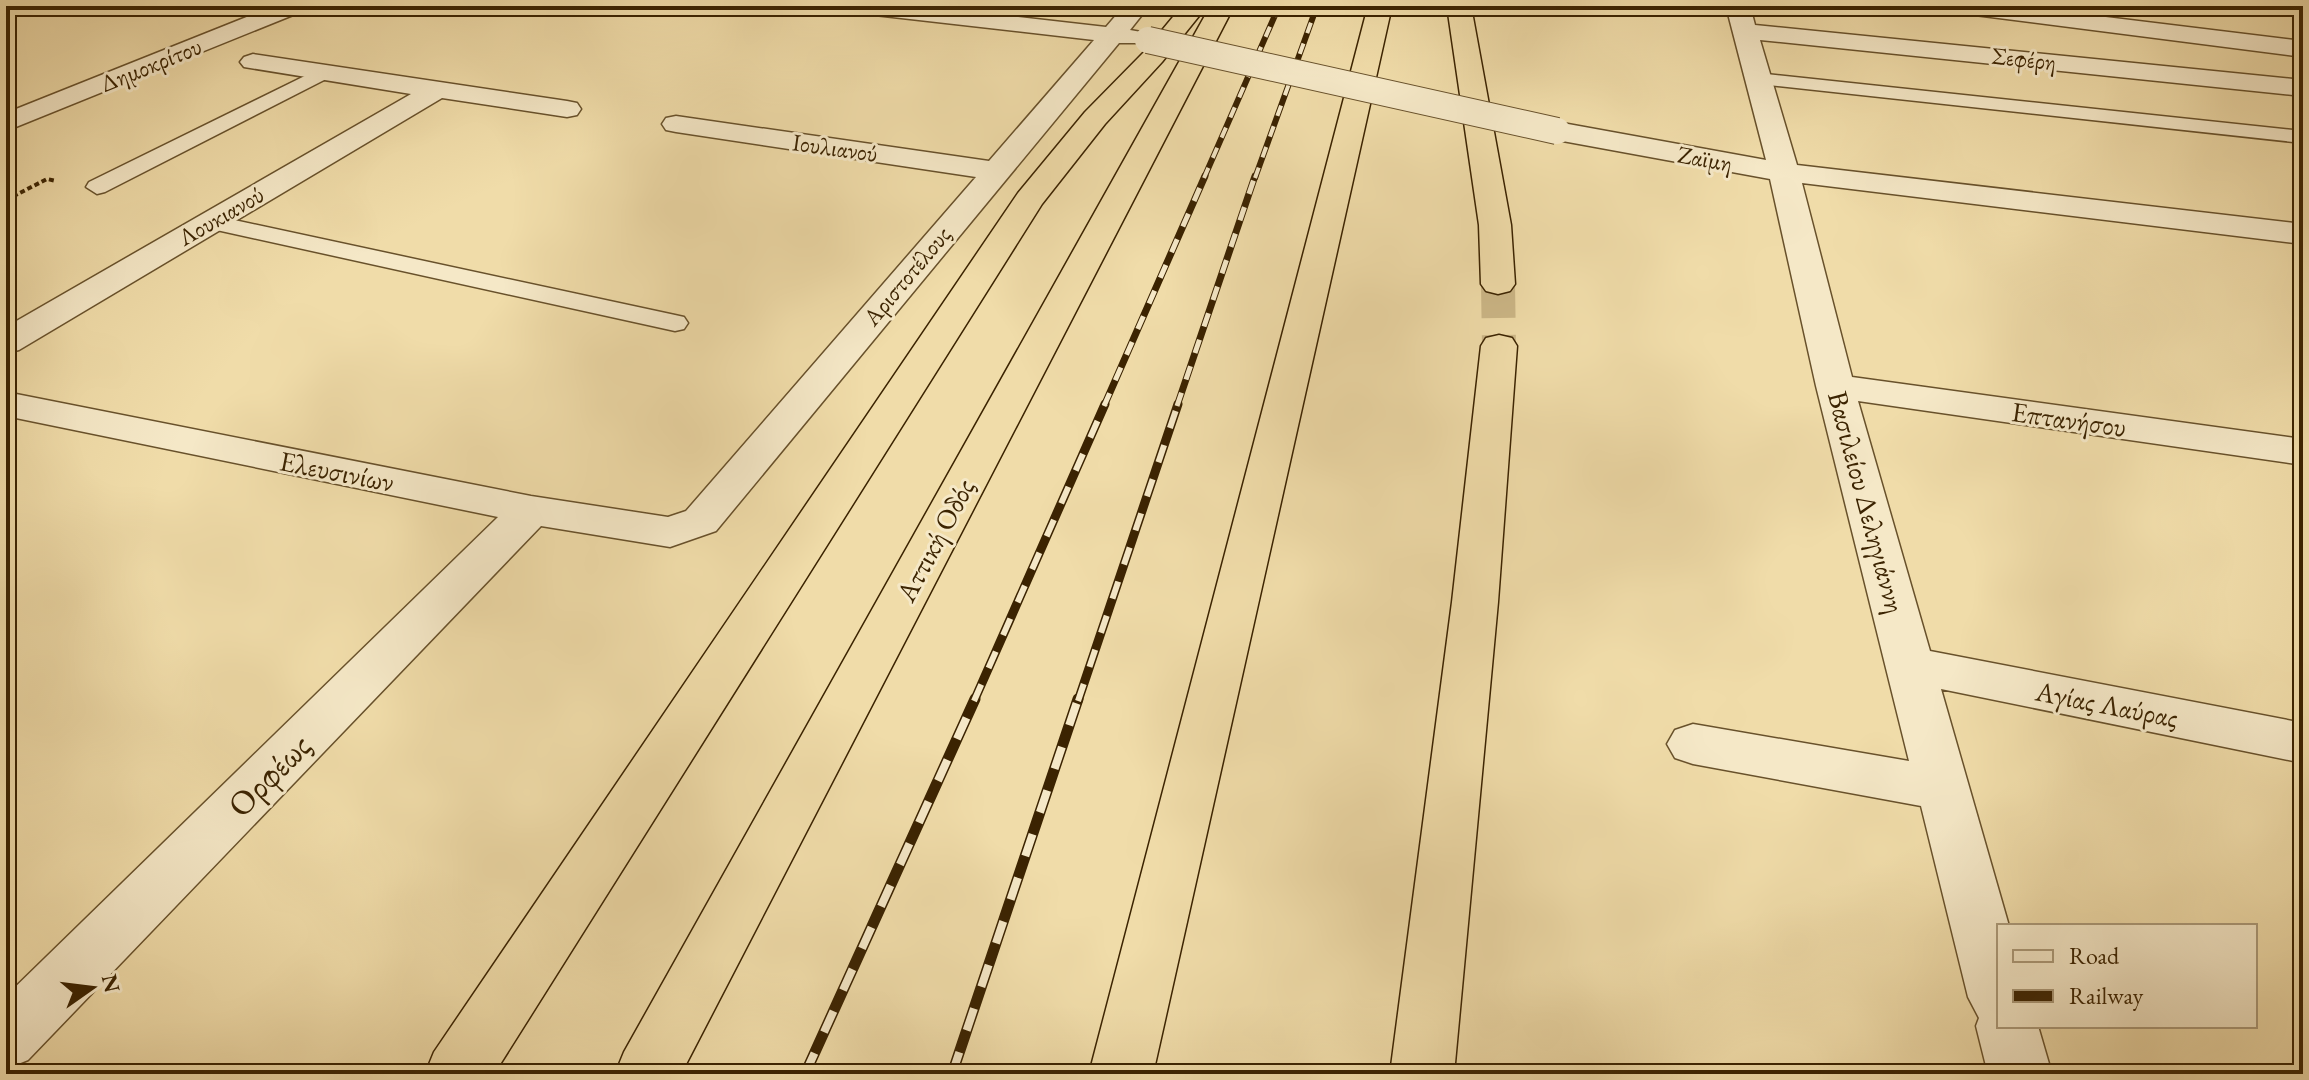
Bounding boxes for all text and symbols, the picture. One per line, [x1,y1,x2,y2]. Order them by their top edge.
street label: Δημοκρίτου [96,30,206,99]
street label: Σεφέρη [1990,40,2058,77]
street label: Ιουλιανού [790,126,880,169]
street label: Ζαϊμη [1675,138,1735,179]
street label: Λουκιανού [171,179,269,253]
street label: Αριστοτέλους [855,219,957,333]
street label: Βασιλείου Δεληγιάννη [1820,387,1914,617]
street label: Επτανήσου [2009,393,2129,445]
street label: Ελευσινίων [277,442,397,500]
street label: Αττική Οδός [887,472,982,609]
street label: Αγίας Λαύρας [2032,672,2181,735]
street label: Ορφέως [218,724,320,826]
legend [1997,924,2257,1028]
text: Road [2069,940,2120,971]
north arrow [52,948,132,1028]
text: N [95,971,127,996]
text: Railway [2069,980,2144,1011]

